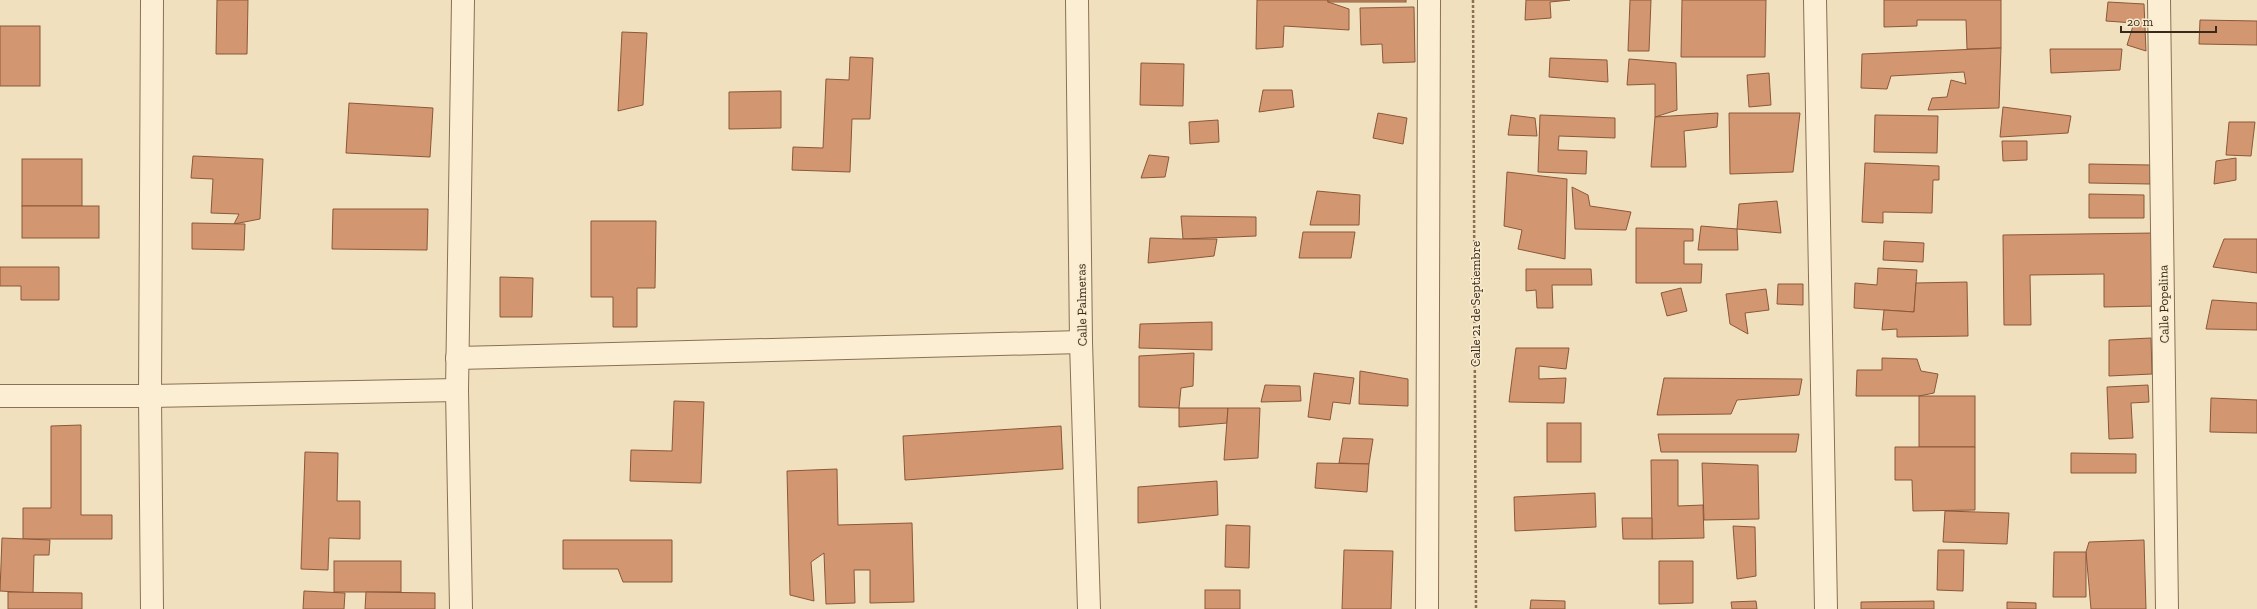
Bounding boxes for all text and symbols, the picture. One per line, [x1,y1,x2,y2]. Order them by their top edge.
scale bar [2121,8,2216,34]
text: 20 m [2127,15,2154,29]
street label: Calle 21 de Septiembre [1468,241,1483,367]
street label: Calle Palmeras [1073,263,1090,346]
street label: Calle Popelina [2155,264,2172,343]

